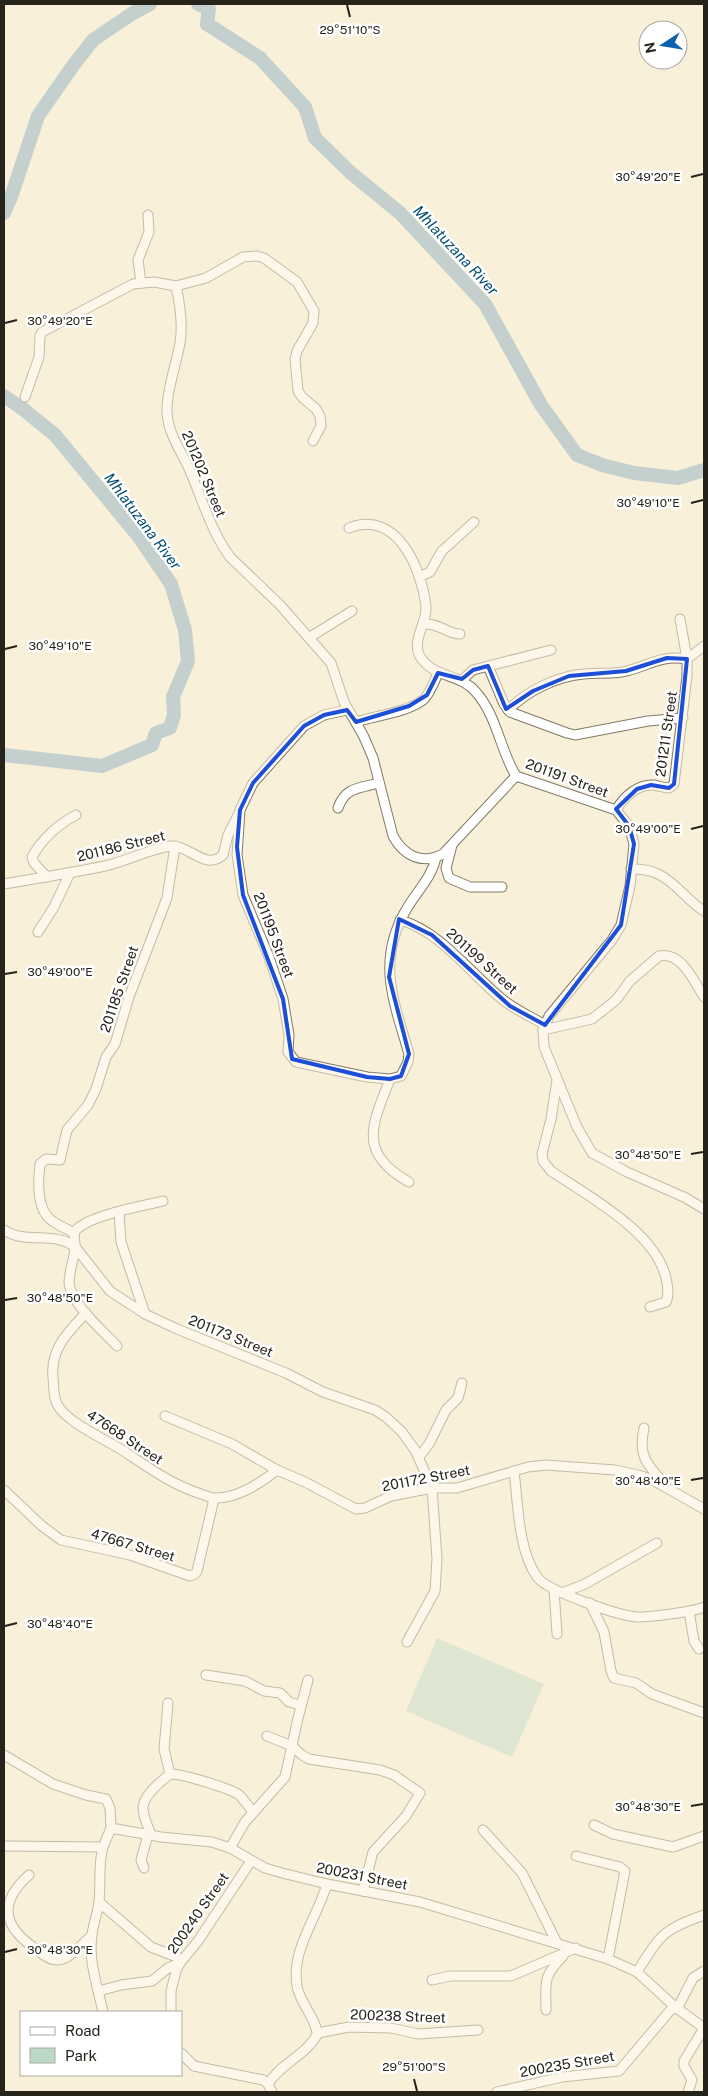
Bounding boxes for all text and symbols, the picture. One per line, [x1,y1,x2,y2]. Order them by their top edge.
north arrow [638,20,688,70]
text: 29°51'10"S [319,23,381,37]
text: N [641,41,659,55]
text: 30°49'20"E [615,170,681,184]
water label: Mhlatuzana River [410,202,502,299]
text: 30°49'20"E [27,314,93,328]
street label: 201202 Street [179,428,229,520]
water label: Mhlatuzana River [101,469,185,573]
text: 30°49'10"E [616,496,680,510]
text: 30°49'10"E [28,639,92,653]
street label: 201211 Street [652,690,680,778]
street label: 201191 Street [523,756,611,800]
text: 30°49'00"E [615,822,681,836]
street label: 201186 Street [75,827,167,865]
street label: 201195 Street [250,890,298,980]
street label: 201199 Street [443,925,521,997]
street label: 201185 Street [97,944,141,1034]
text: 30°49'00"E [27,965,93,979]
text: 30°48'50"E [615,1148,681,1162]
text: 30°48'50"E [27,1291,93,1305]
street label: 201173 Street [186,1312,276,1360]
street label: 47668 Street [84,1406,166,1468]
street label: 201172 Street [381,1462,471,1494]
text: 30°48'40"E [615,1474,681,1488]
street label: 47667 Street [89,1525,177,1565]
text: 30°48'40"E [27,1617,93,1631]
text: 30°48'30"E [615,1800,681,1814]
street label: 200231 Street [315,1859,409,1893]
street label: 200240 Street [164,1869,232,1957]
text: 30°48'30"E [27,1943,93,1957]
street label: 200238 Street [350,2006,446,2026]
legend [20,2011,182,2076]
text: Road [65,2022,101,2039]
text: Park [65,2047,97,2064]
street label: 200235 Street [518,2048,616,2080]
text: 29°51'00"S [382,2060,446,2074]

